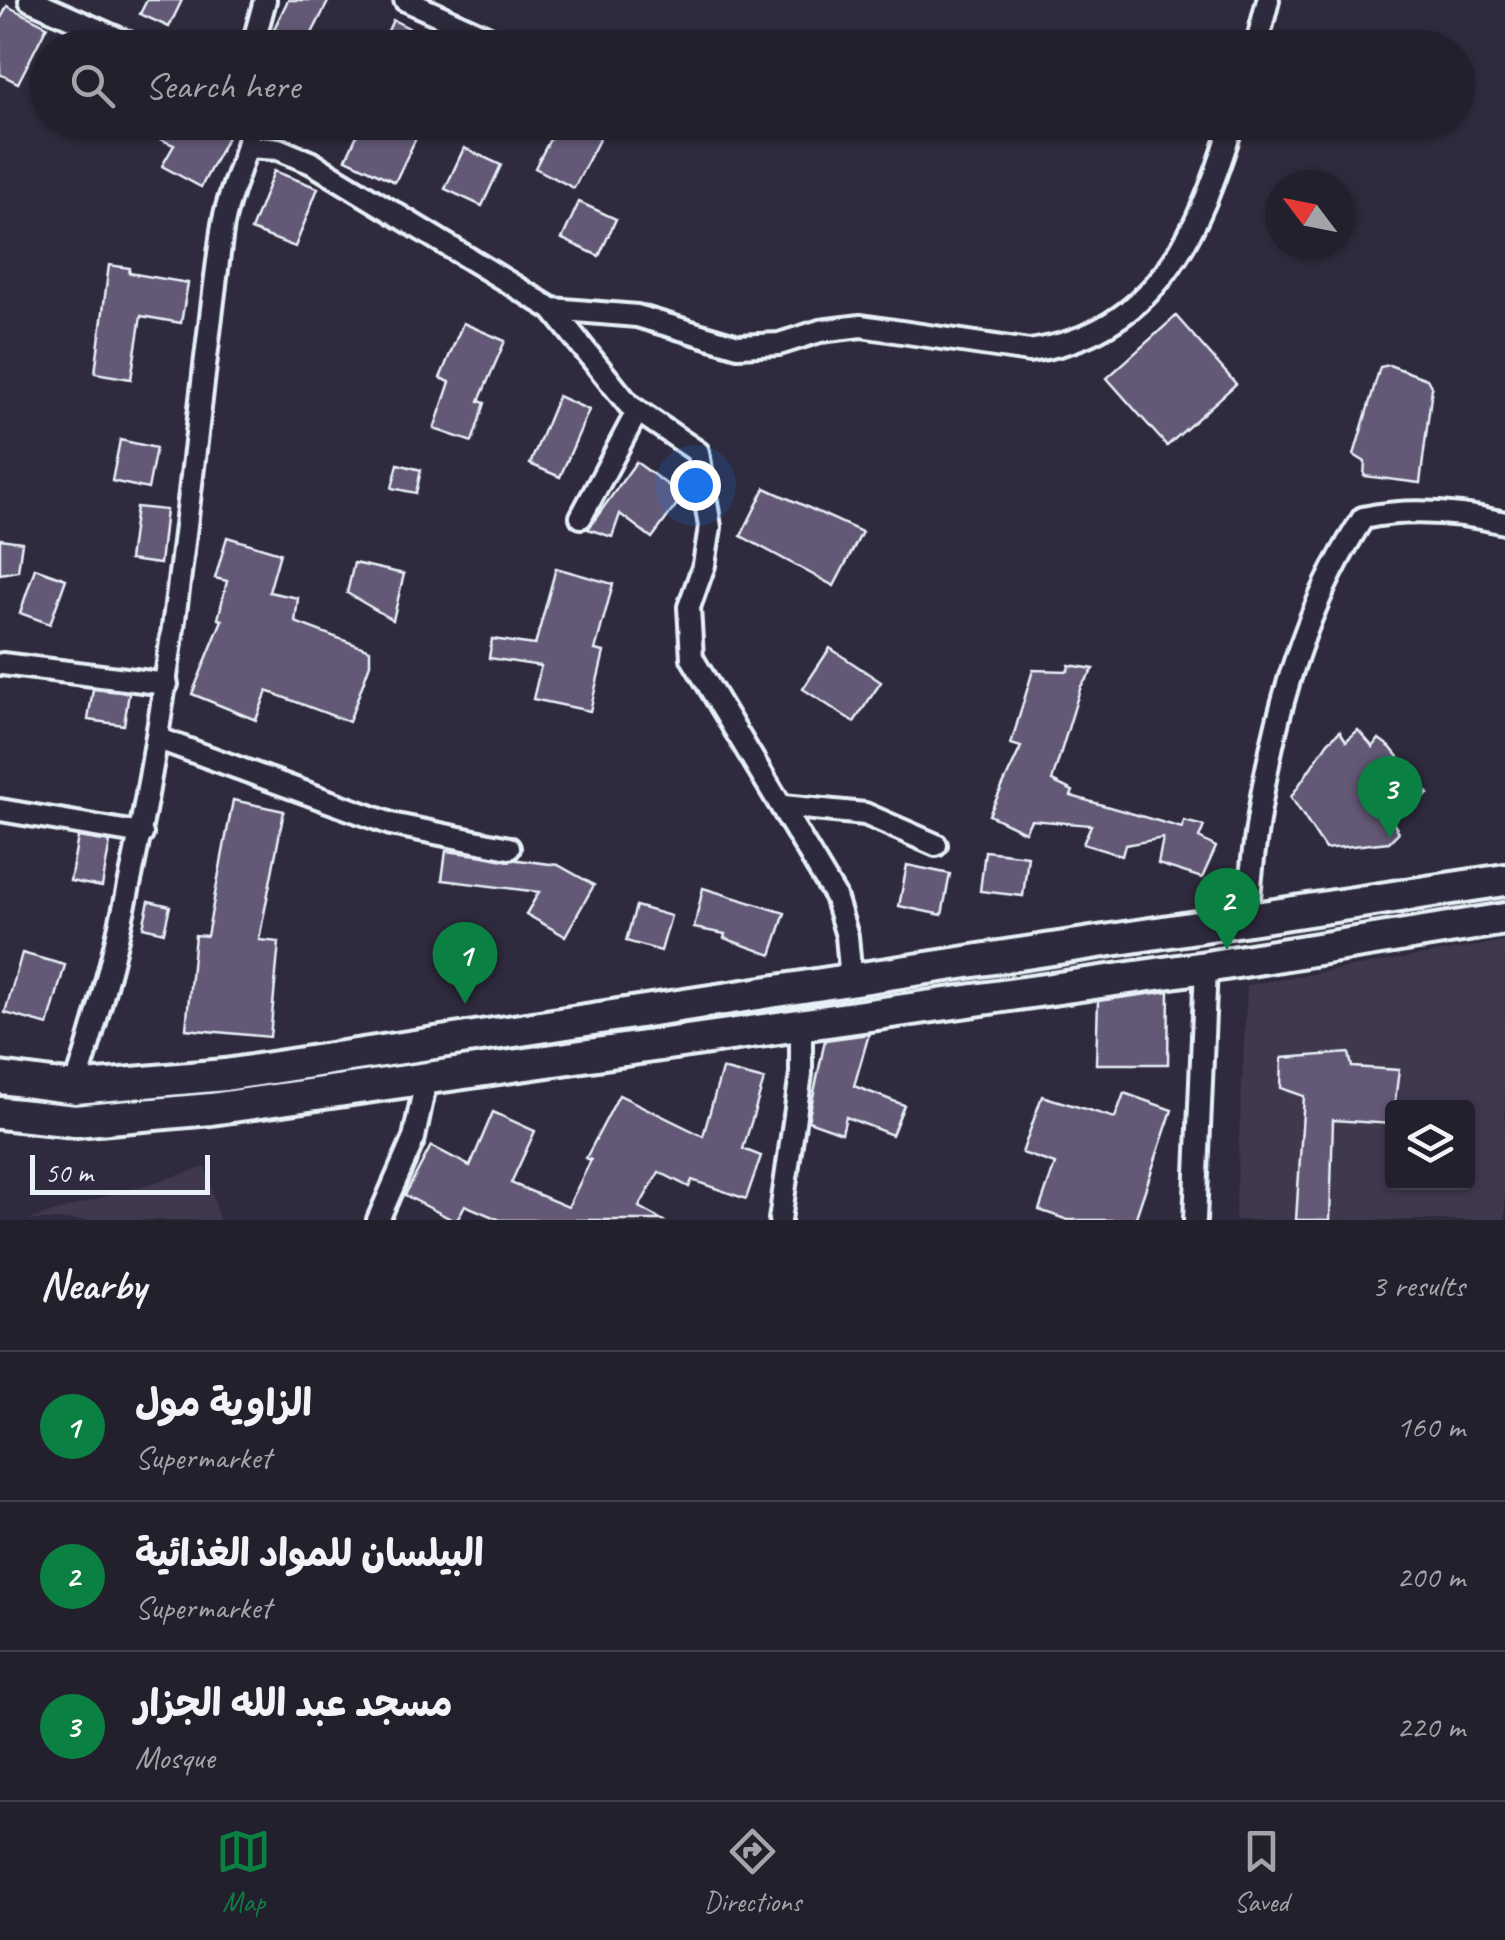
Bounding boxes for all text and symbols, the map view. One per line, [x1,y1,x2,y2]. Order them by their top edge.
search box [30,30,1475,140]
icon: search [65,58,120,113]
text: Search here [145,62,300,109]
north arrow [1265,170,1355,260]
your location [670,460,721,511]
pin: 3 [1358,756,1422,838]
pin: 2 [1194,868,1260,950]
pin: 1 [432,922,498,1004]
map controls [1385,1100,1475,1190]
button: layers [1385,1100,1475,1190]
scale bar [30,1150,210,1194]
text: 50 m [45,1155,93,1190]
text: Nearby [40,1259,146,1312]
text: 3 results [1371,1265,1465,1306]
text: الزاوية مول [135,1380,312,1427]
text: 1 [65,1406,80,1447]
text: 160 m [1396,1406,1465,1447]
text: Supermarket [135,1437,271,1478]
text: البيلسان للمواد الغذائية [135,1530,484,1577]
text: 2 [65,1556,80,1597]
text: 200 m [1396,1556,1465,1597]
text: Supermarket [135,1587,271,1628]
text: مسجد عبد الله الجزار [135,1680,453,1727]
text: 3 [65,1706,80,1747]
text: 220 m [1396,1706,1465,1747]
text: Mosque [135,1737,215,1778]
tab: Map [216,1824,271,1919]
tab: Directions [704,1824,801,1919]
tab: Saved [1234,1824,1289,1919]

